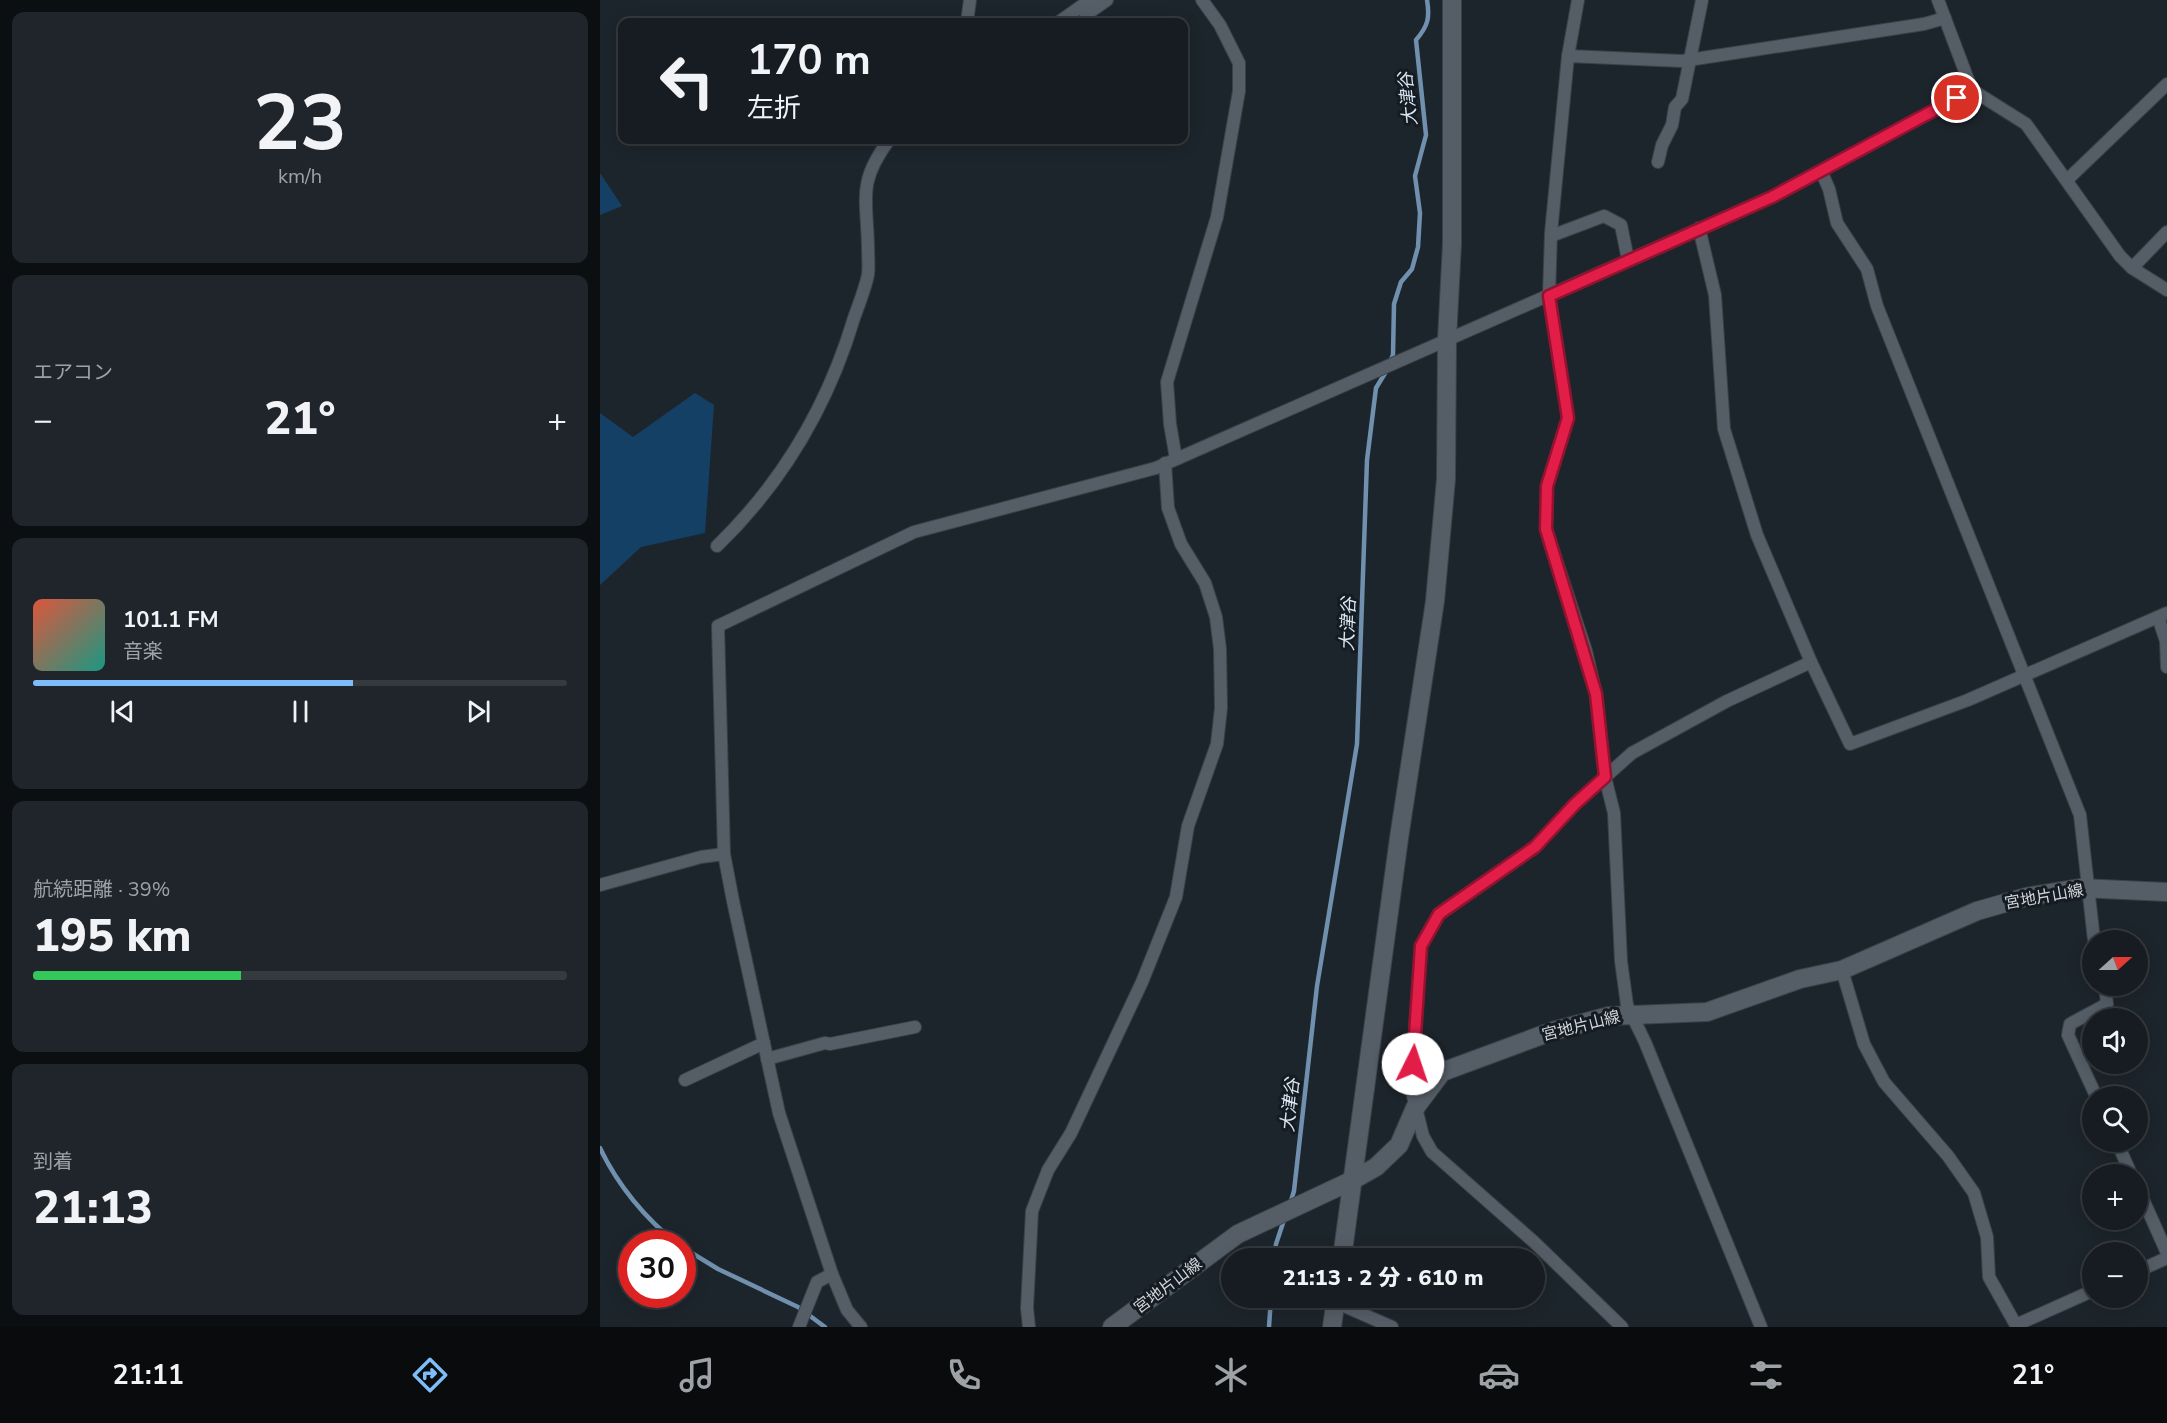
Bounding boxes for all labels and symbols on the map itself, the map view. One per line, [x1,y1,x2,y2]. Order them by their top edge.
water label: 大津谷 [1393,69,1423,127]
pin [1931,72,1982,123]
water label: 大津谷 [1335,595,1361,651]
street label: 宮地片山線 [2003,879,2085,915]
north arrow [2082,930,2148,996]
street label: 宮地片山線 [1540,1006,1622,1046]
position arrow [1381,1032,1445,1096]
water label: 大津谷 [1275,1075,1305,1133]
speed limit sign: 30 [618,1230,696,1308]
street label: 宮地片山線 [1129,1253,1207,1319]

